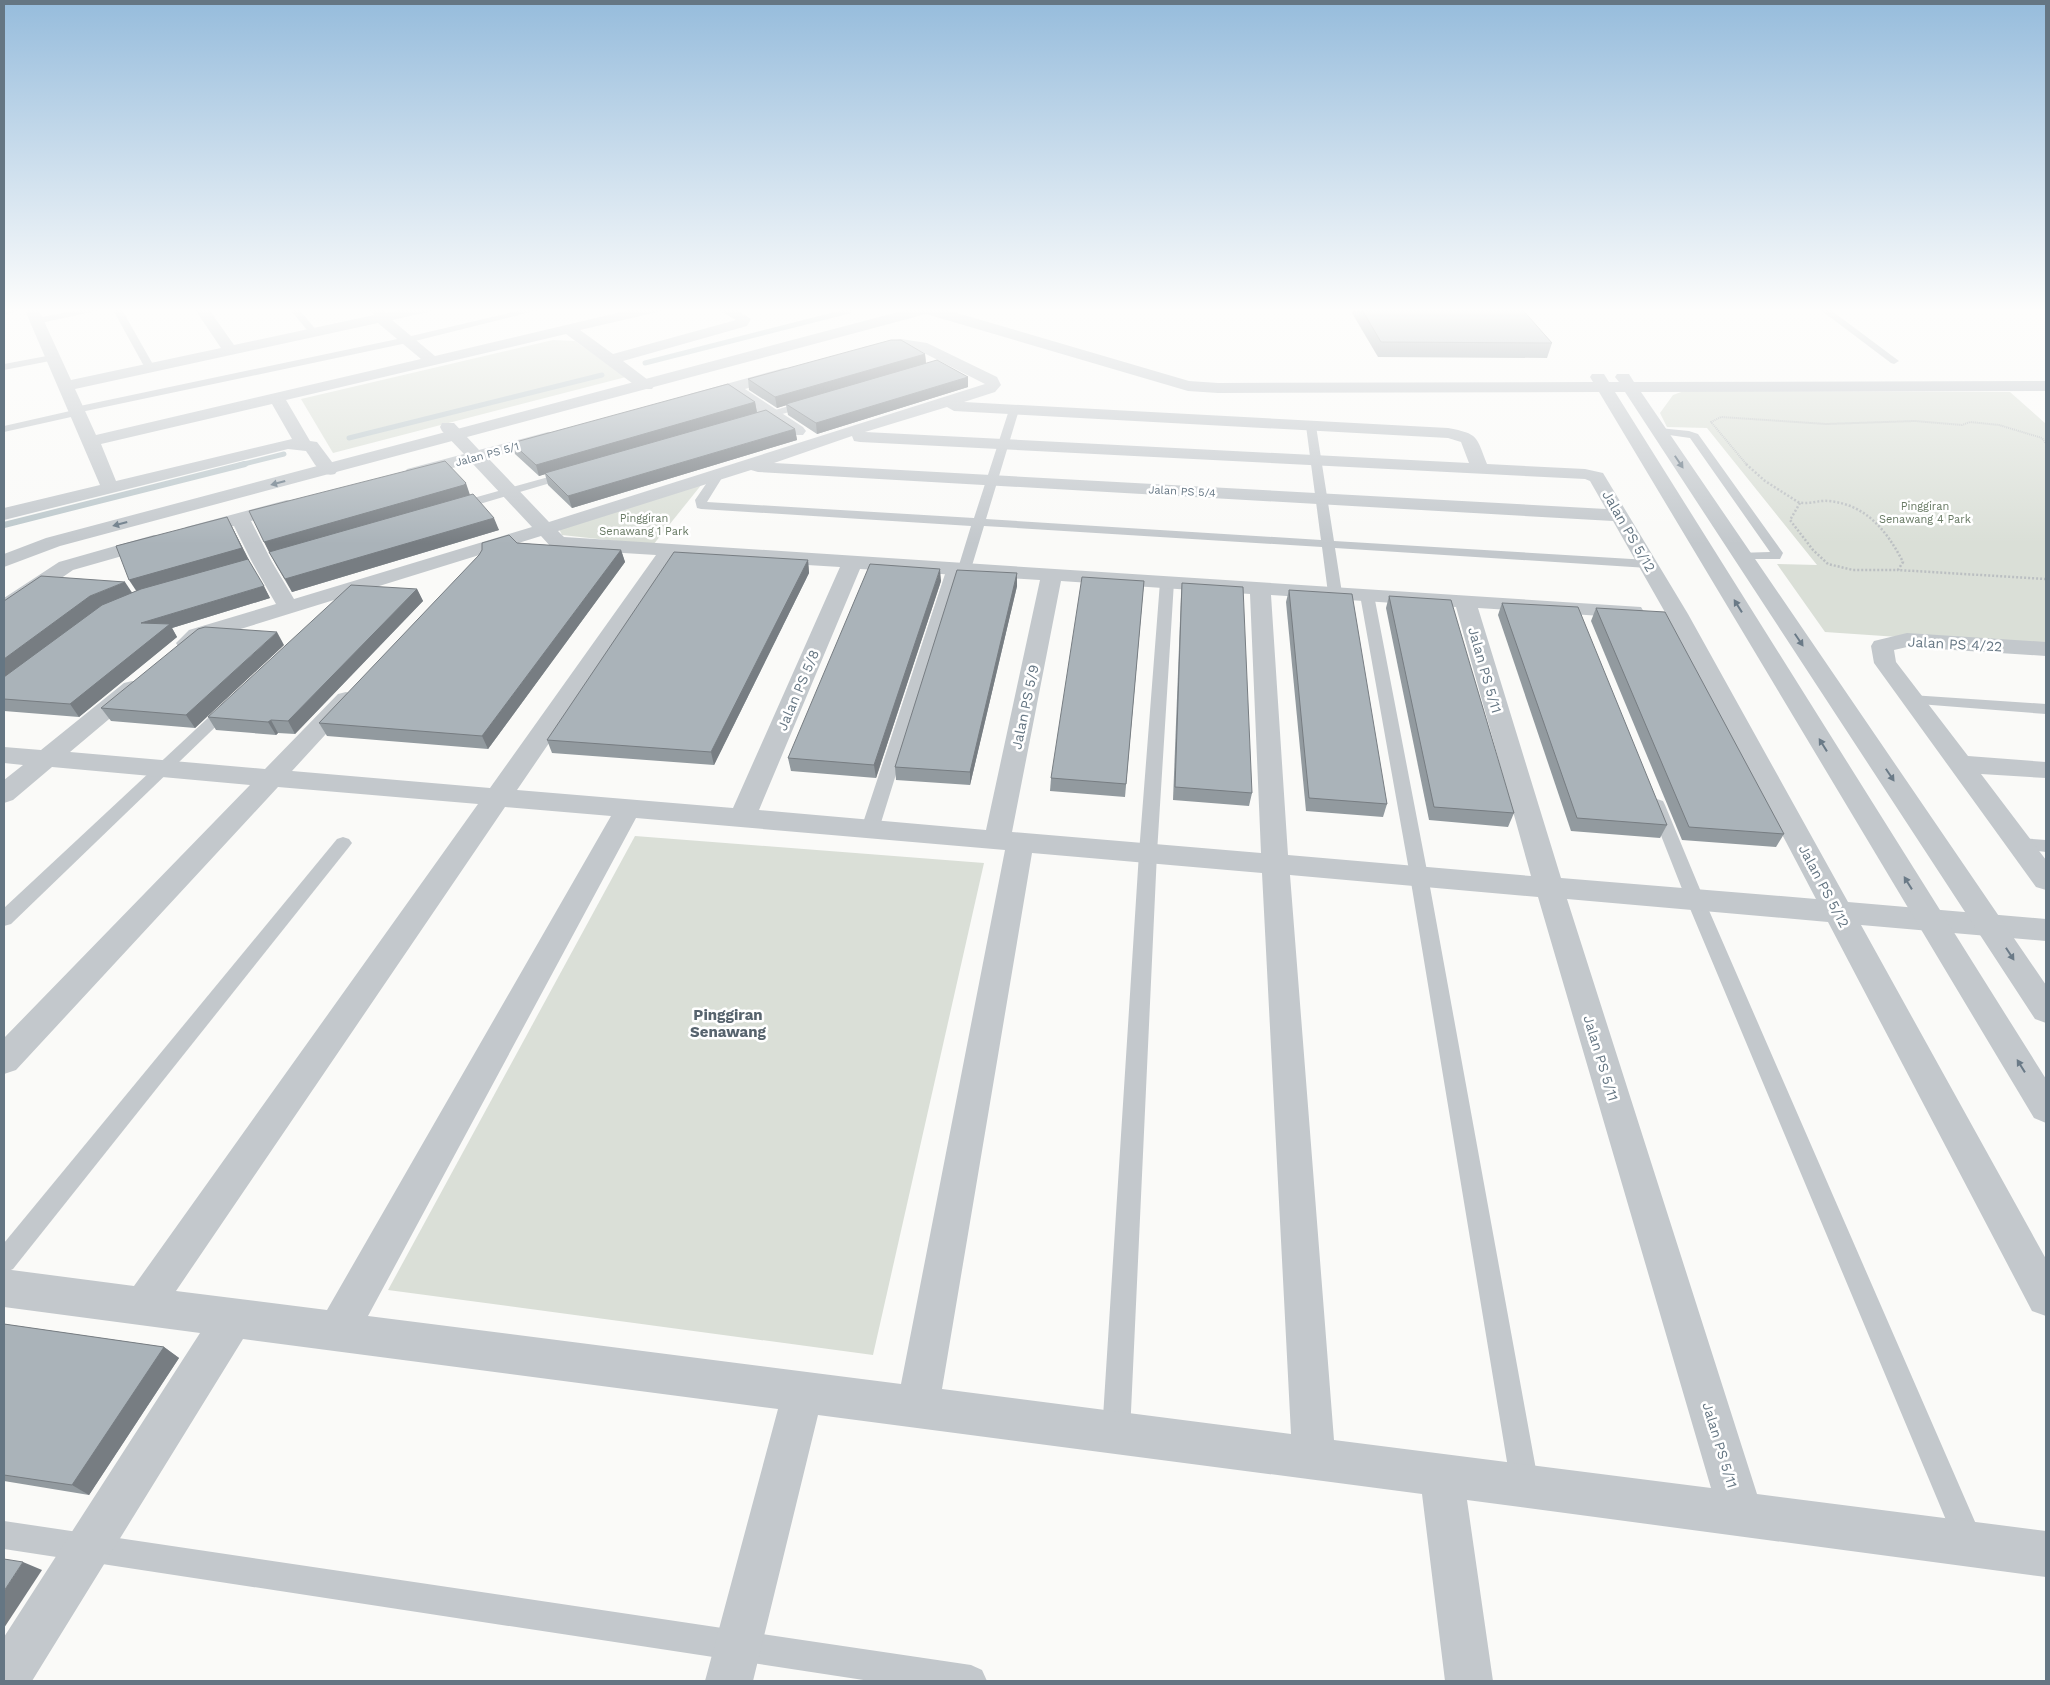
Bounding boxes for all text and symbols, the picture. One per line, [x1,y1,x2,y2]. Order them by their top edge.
street label: Jalan PS 5/1 [454,440,520,469]
one-way arrow [1675,455,1684,468]
one-way arrow [270,480,285,488]
street label: Jalan PS 5/4 [1148,483,1216,500]
street label: Jalan PS 5/12 [1599,487,1659,575]
park label: Pinggiran Senawang 4 Park [1879,500,1971,526]
park label: Pinggiran Senawang 1 Park [599,512,689,538]
one-way arrow [113,521,128,529]
one-way arrow [1733,600,1743,613]
street label: Jalan PS 5/11 [1465,625,1505,715]
one-way arrow [1794,634,1804,647]
street label: Jalan PS 4/22 [1907,634,2003,654]
street label: Jalan PS 5/8 [774,647,822,733]
street label: Jalan PS 5/9 [1008,663,1042,751]
one-way arrow [1818,738,1828,751]
one-way arrow [1885,768,1895,782]
street label: Jalan PS 5/12 [1795,842,1853,930]
one-way arrow [1903,877,1912,890]
one-way arrow [2005,947,2015,960]
district label: Pinggiran Senawang [690,1006,767,1041]
street label: Jalan PS 5/11 [1580,1013,1622,1103]
one-way arrow [2016,1060,2025,1073]
street label: Jalan PS 5/11 [1699,1400,1741,1490]

